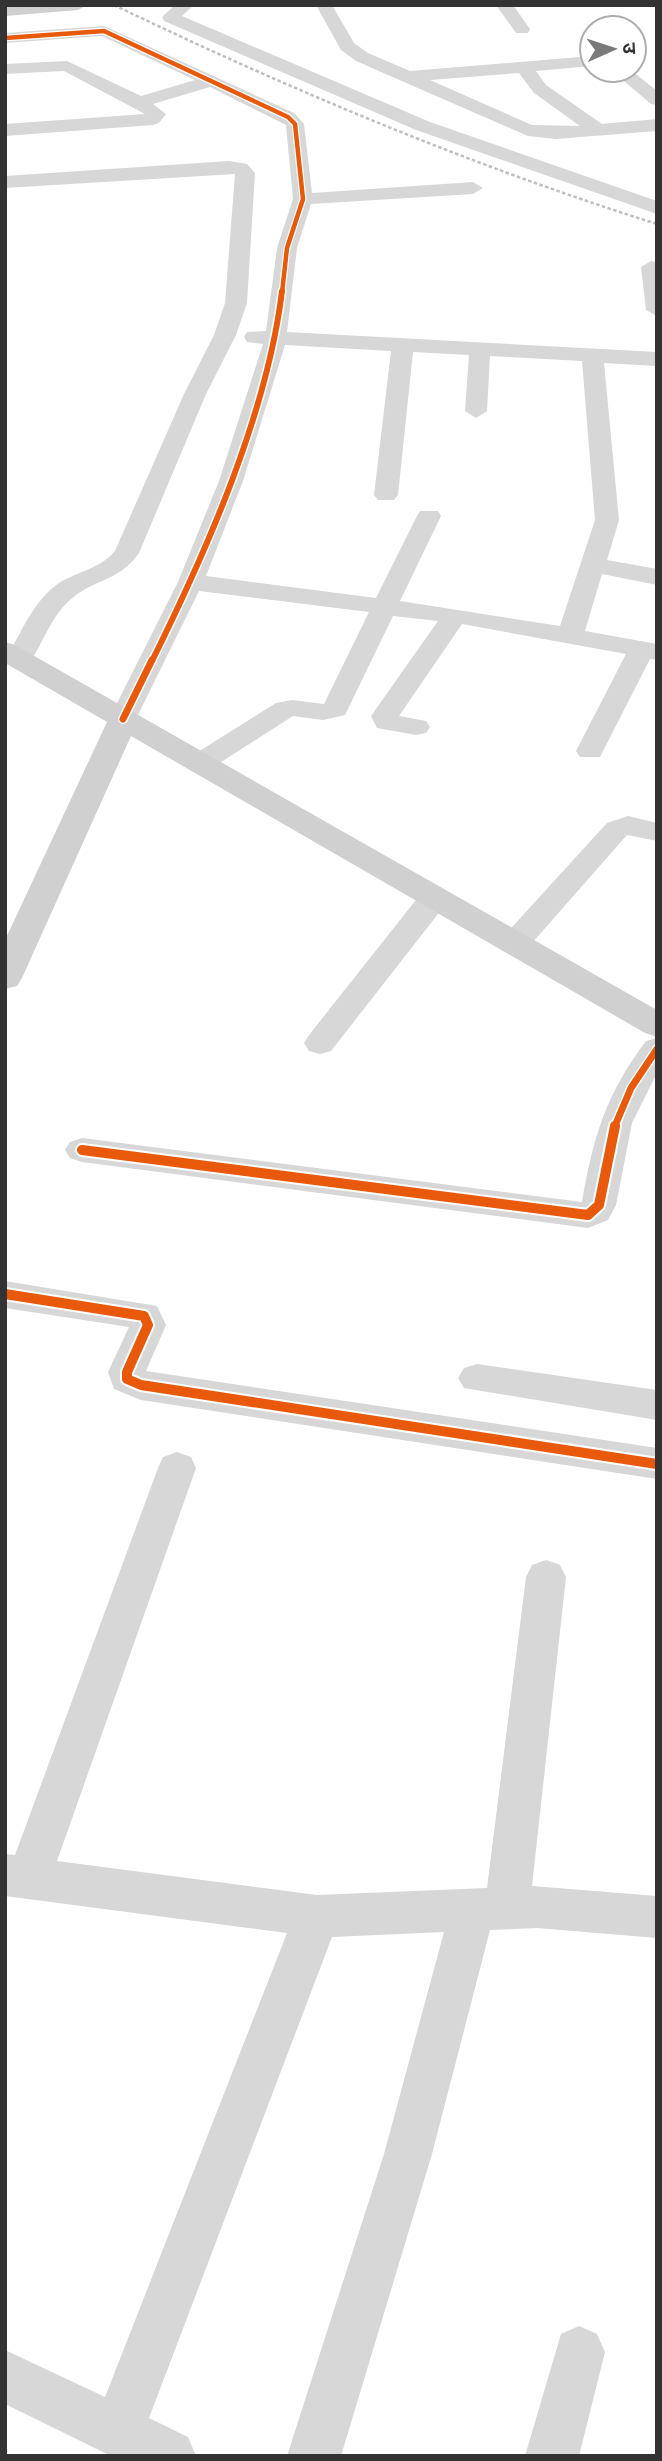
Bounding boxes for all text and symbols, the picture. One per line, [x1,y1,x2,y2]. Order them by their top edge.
north arrow [578,14,648,84]
text: उ [619,42,642,55]

